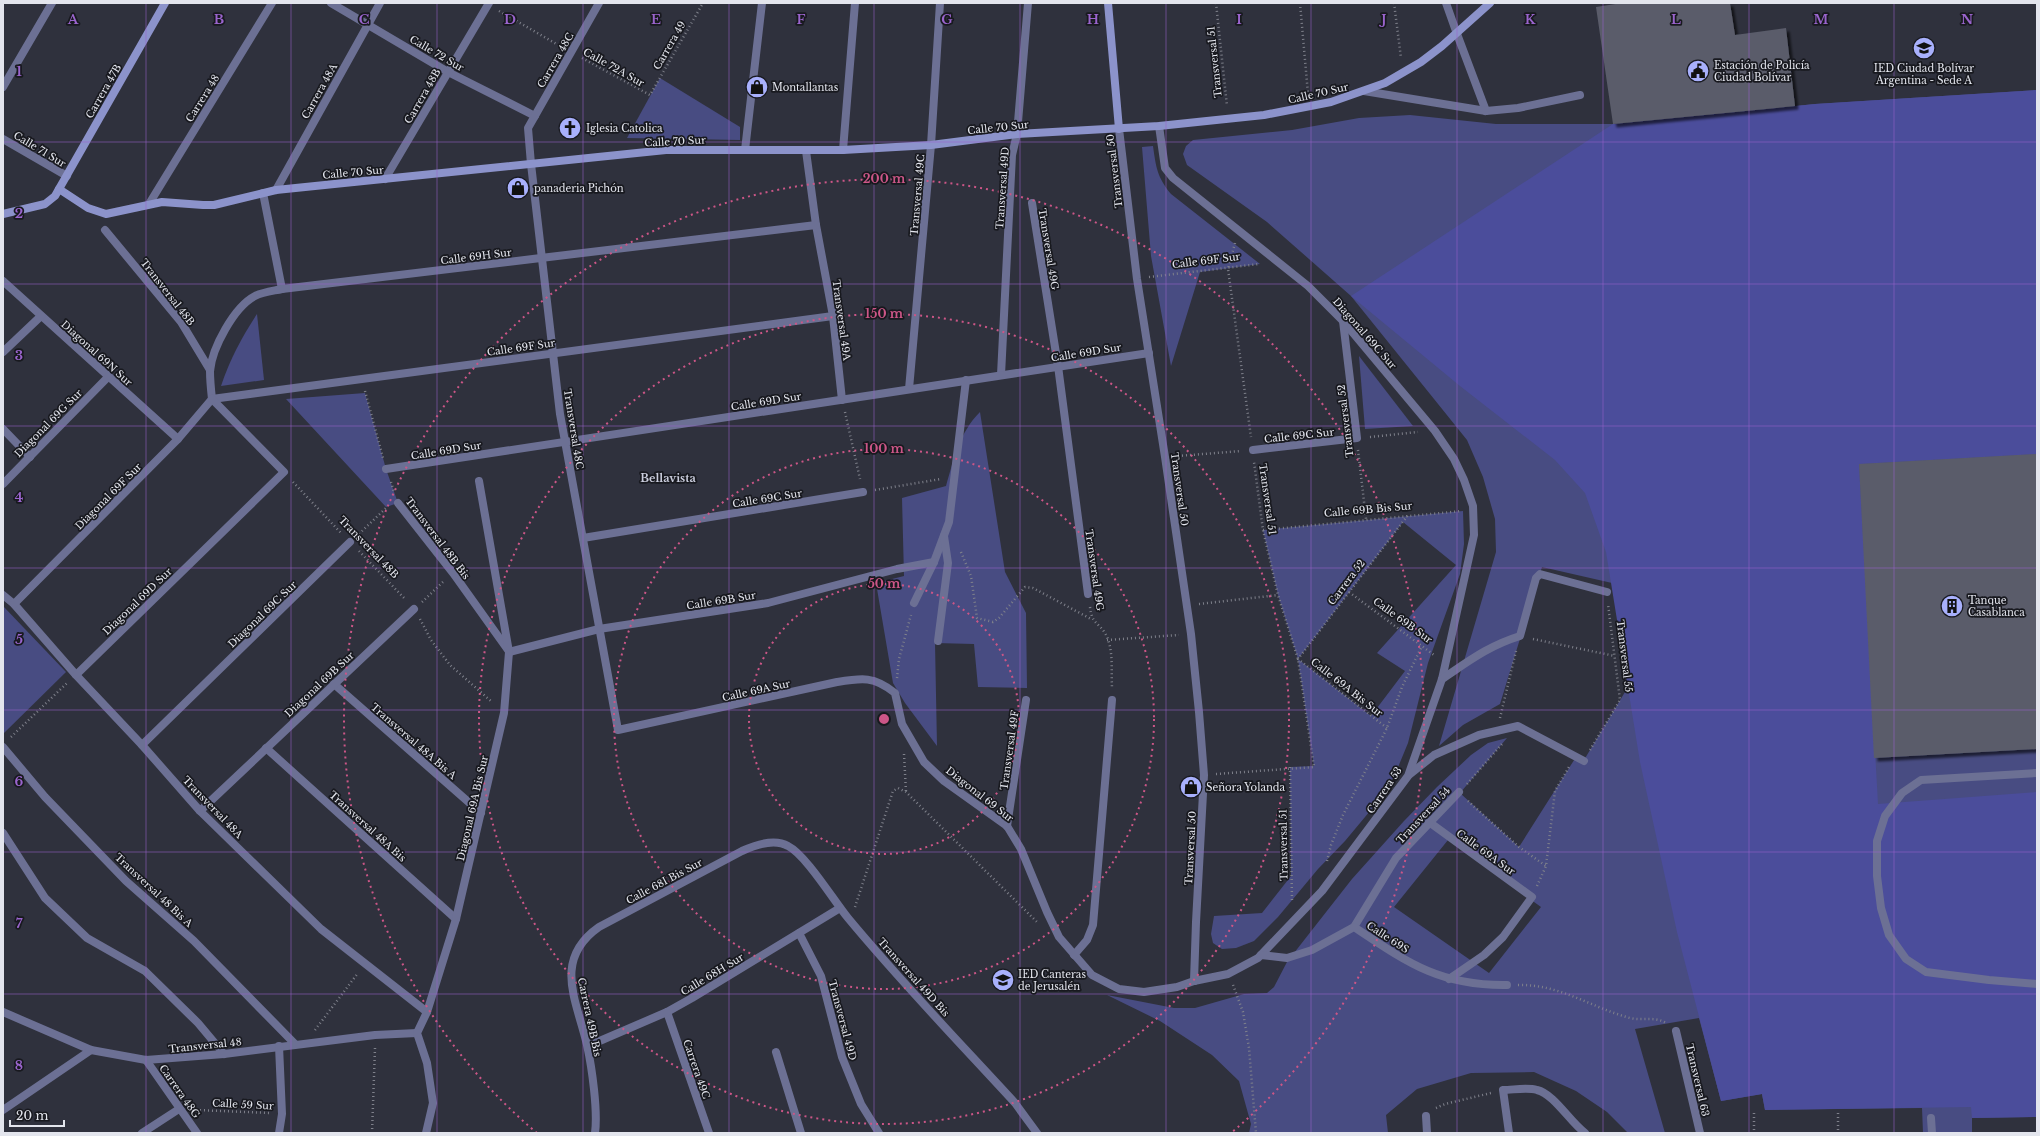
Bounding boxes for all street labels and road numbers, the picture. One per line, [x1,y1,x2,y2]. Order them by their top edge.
street label: Carrera 49 [650,19,689,72]
street label: Transversal 51 [1204,26,1225,98]
street label: Carrera 48C [534,30,576,90]
street label: Calle 72 Sur [407,33,466,74]
street label: Calle 72A Sur [581,45,647,90]
street label: Carrera 48A [299,61,340,121]
street label: Carrera 47B [83,62,124,121]
street label: Carrera 48B [401,66,444,126]
street label: Carrera 48 [183,72,222,124]
street label: Calle 70 Sur [1287,80,1350,107]
street label: Calle 70 Sur [967,118,1030,137]
street label: Calle 71 Sur [11,129,69,170]
street label: Calle 70 Sur [644,133,706,150]
street label: Transversal 50 [1104,133,1125,209]
street label: Transversal 49D [993,146,1012,230]
street label: Transversal 49C [907,154,928,236]
street label: Calle 70 Sur [322,163,385,182]
street label: Transversal 49G [1036,207,1061,291]
street label: Calle 69H Sur [440,246,513,267]
street label: Calle 69F Sur [1171,250,1241,271]
street label: Transversal 48B [138,256,198,329]
street label: Transversal 49A [829,279,854,362]
street label: Diagonal 69C Sur [1330,295,1399,372]
street label: Diagonal 69N Sur [58,318,135,389]
street label: Calle 69F Sur [486,336,556,359]
street label: Calle 69D Sur [1050,340,1122,364]
street label: Transversal 52 [1335,384,1356,458]
street label: Diagonal 69G Sur [12,386,85,460]
street label: Transversal 48C [561,388,586,470]
street label: Calle 69D Sur [730,389,802,413]
street label: Calle 69C Sur [1263,425,1335,446]
street label: Calle 69D Sur [410,438,482,462]
street label: Transversal 50 [1168,451,1191,527]
street label: Diagonal 69F Sur [72,460,145,532]
street label: Transversal 51 [1256,463,1279,535]
street label: Calle 69C Sur [731,487,803,510]
street label: Transversal 48B Bis [402,495,473,582]
street label: Calle 69B Bis Sur [1323,499,1413,520]
street label: Transversal 48B [336,514,402,581]
street label: Transversal 49G [1082,528,1107,612]
street label: Carrera 52 [1325,557,1368,608]
street label: Diagonal 69D Sur [100,565,175,638]
street label: Diagonal 69C Sur [225,578,300,650]
street label: Calle 69B Sur [686,589,757,612]
street label: Calle 69B Sur [1371,595,1435,646]
street label: Transversal 55 [1614,619,1635,693]
street label: Diagonal 69B Sur [282,649,357,720]
street label: Calle 69A Bis Sur [1308,655,1386,720]
street label: Calle 69A Sur [721,677,792,704]
street label: Transversal 48A Bis A [368,701,459,782]
street label: Transversal 49F [997,709,1022,791]
street label: Diagonal 69A Bis Sur [454,754,491,862]
street label: Diagonal 69 Sur [943,764,1016,825]
street label: Carrera 53 [1364,764,1405,816]
street label: Transversal 48A [180,774,246,841]
street label: Transversal 54 [1394,784,1453,846]
street label: Transversal 48A Bis [326,788,409,865]
street label: Transversal 51 [1276,809,1291,881]
street label: Transversal 50 [1182,811,1199,885]
street label: Calle 69A Sur [1454,827,1518,878]
street label: Transversal 48 Bis A [112,851,196,930]
street label: Calle 68I Bis Sur [624,856,705,907]
street label: Calle 69S [1364,919,1411,956]
street label: Transversal 49D Bis [875,935,953,1020]
street label: Calle 68H Sur [678,950,746,998]
street label: Carrera 49B Bis [575,977,604,1058]
street label: Transversal 49D [826,979,860,1062]
street label: Transversal 48 [168,1035,242,1056]
street label: Carrera 49C [680,1038,713,1101]
street label: Transversal 63 [1683,1043,1712,1118]
street label: Carrera 48G [156,1062,203,1121]
street label: Calle 59 Sur [212,1096,274,1113]

